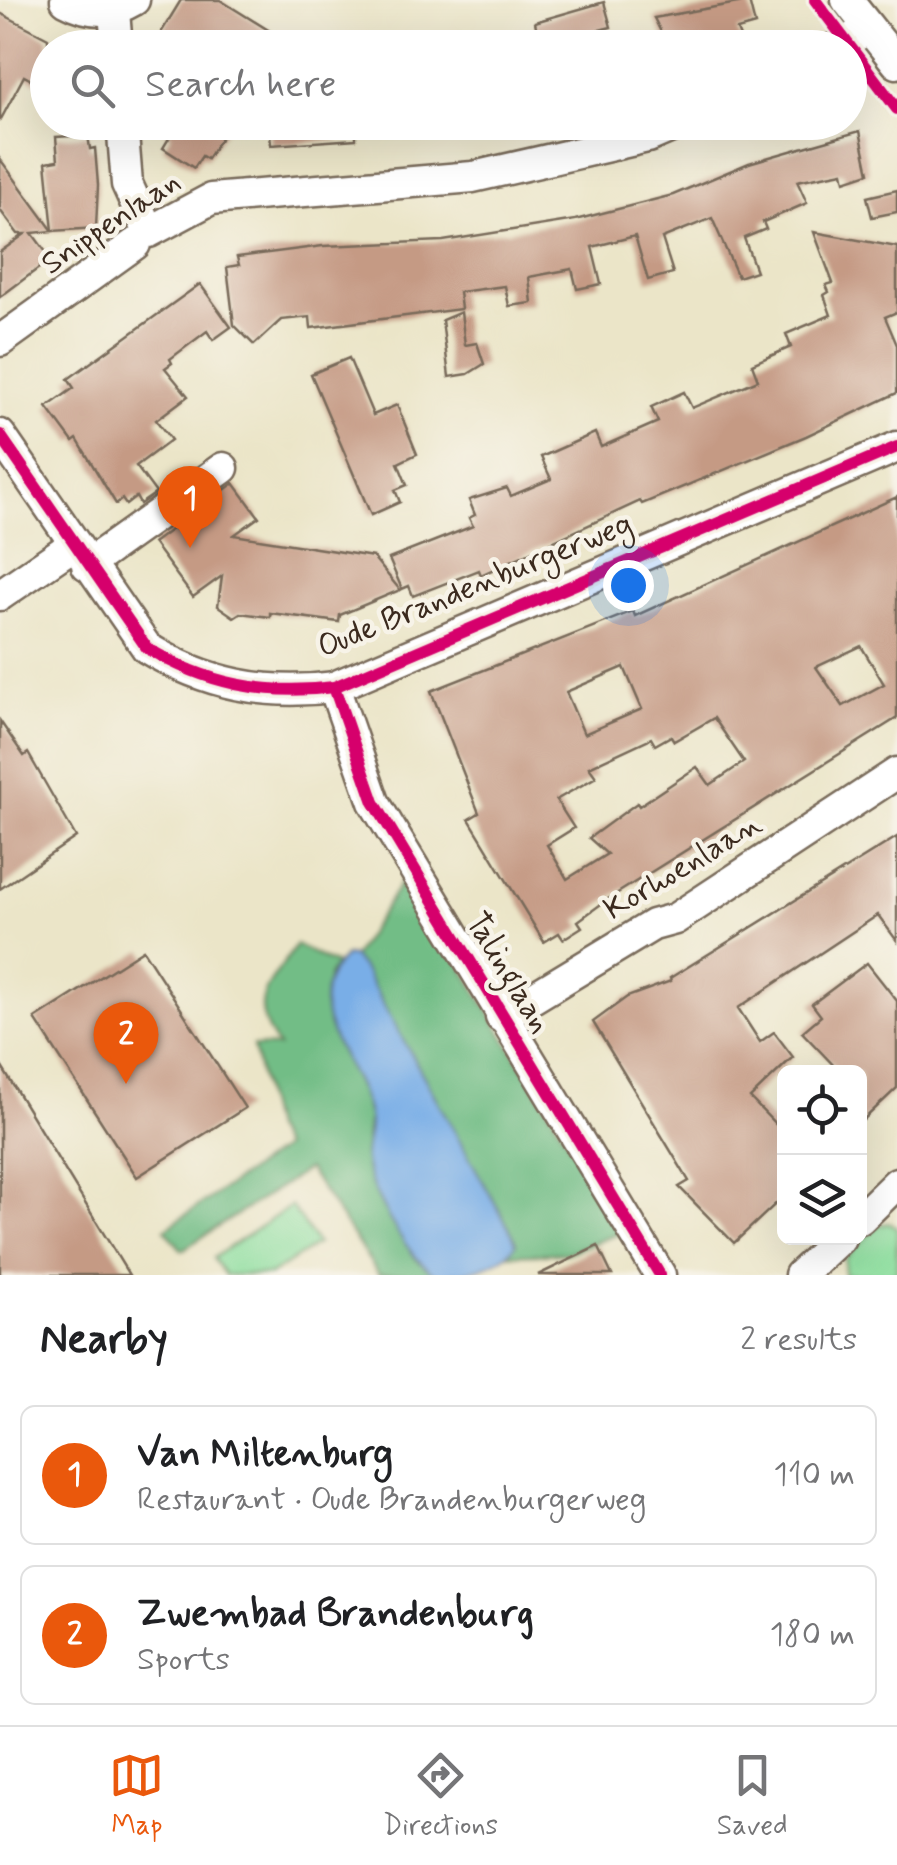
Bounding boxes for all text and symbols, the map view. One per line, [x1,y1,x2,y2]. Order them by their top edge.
search box [30,30,867,140]
icon: search [65,58,120,113]
text: Search here [145,61,336,110]
street label: Snippenlaan [33,161,189,285]
pin: 1 [158,466,222,548]
street label: Oude Brandenburgerweg [311,504,639,670]
your location [603,560,654,611]
street label: Korhoenlaan [596,803,770,931]
street label: Talinglaan [453,904,561,1043]
pin: 2 [94,1002,158,1084]
map controls [777,1065,867,1245]
button: locate [777,1065,867,1155]
button: layers [777,1155,867,1245]
text: Nearby [40,1313,168,1368]
text: 2 results [740,1319,857,1361]
text: Van Miltenburg [137,1430,393,1479]
text: 1 [67,1454,82,1496]
text: 110 m [774,1454,855,1496]
text: Restaurant · Oude Brandenburgerweg [137,1479,646,1521]
text: Zwembad Brandenburg [137,1590,534,1639]
text: 2 [67,1614,82,1656]
text: 180 m [770,1614,855,1656]
text: Sports [137,1639,230,1681]
tab: Map [109,1748,164,1845]
tab: Directions [383,1748,498,1845]
tab: Saved [717,1748,788,1845]

